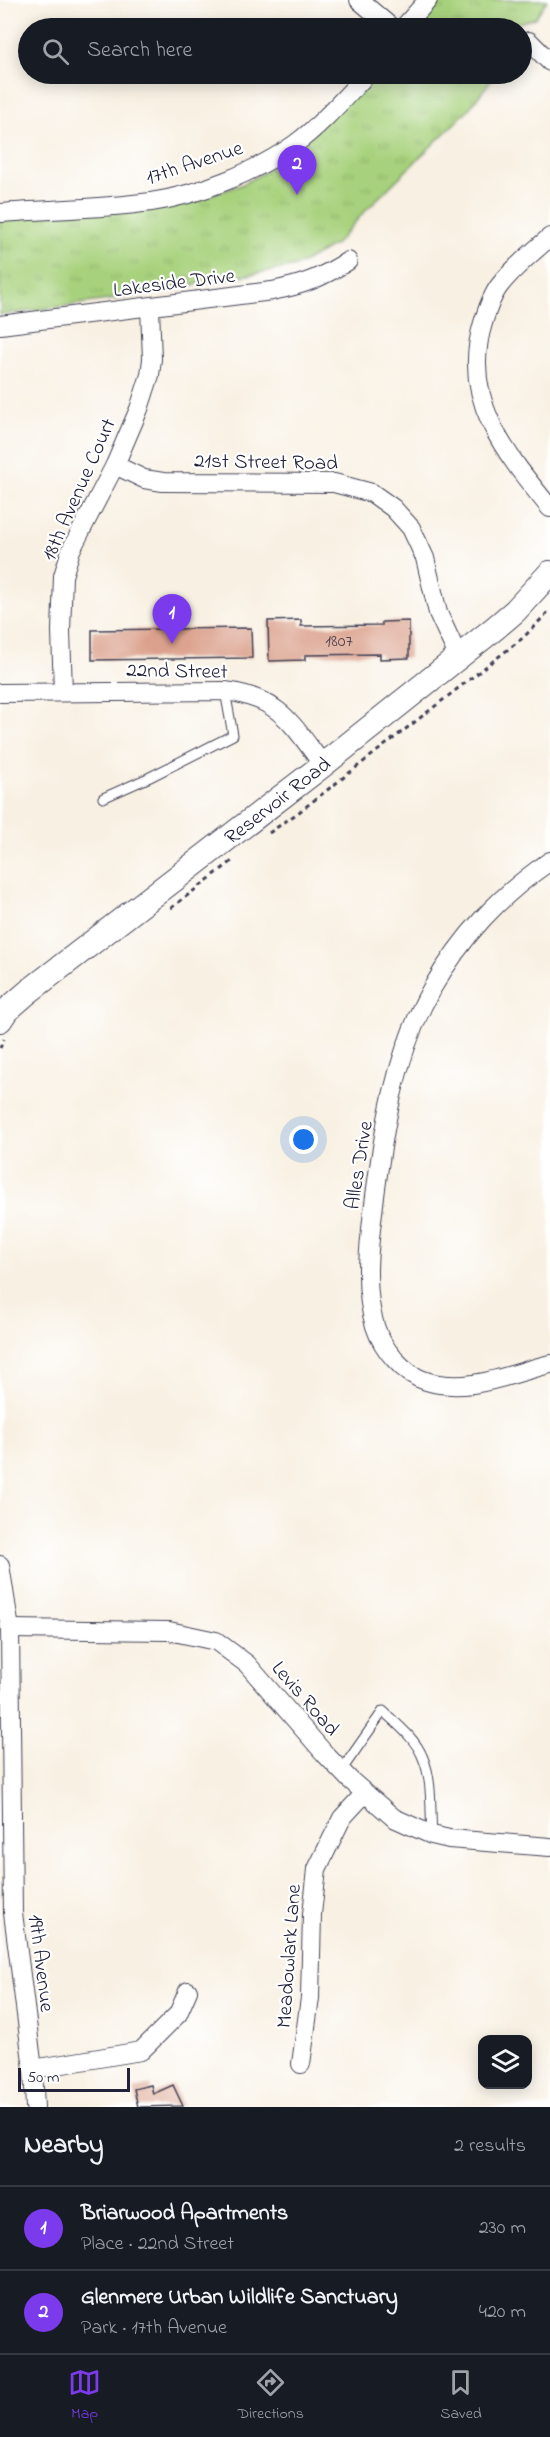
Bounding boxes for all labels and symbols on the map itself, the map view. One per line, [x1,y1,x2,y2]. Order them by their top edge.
street label: 17th Avenue [142,134,248,194]
pin: 2 [278,146,316,195]
street label: Lakeside Drive [112,262,237,306]
street label: 18th Avenue Court [35,414,125,566]
street label: 21st Street Road [194,447,338,479]
pin: 1 [152,594,192,644]
house number: 1807 [325,629,353,655]
street label: 22nd Street [126,656,228,688]
street label: Reservoir Road [219,750,338,853]
street label: Alles Drive [338,1118,382,1212]
your location [289,1125,318,1154]
street label: Levis Road [263,1655,346,1744]
street label: Meadowlark Lane [270,1883,310,2029]
street label: 19th Avenue [19,1913,61,2014]
scale bar [18,2065,130,2092]

